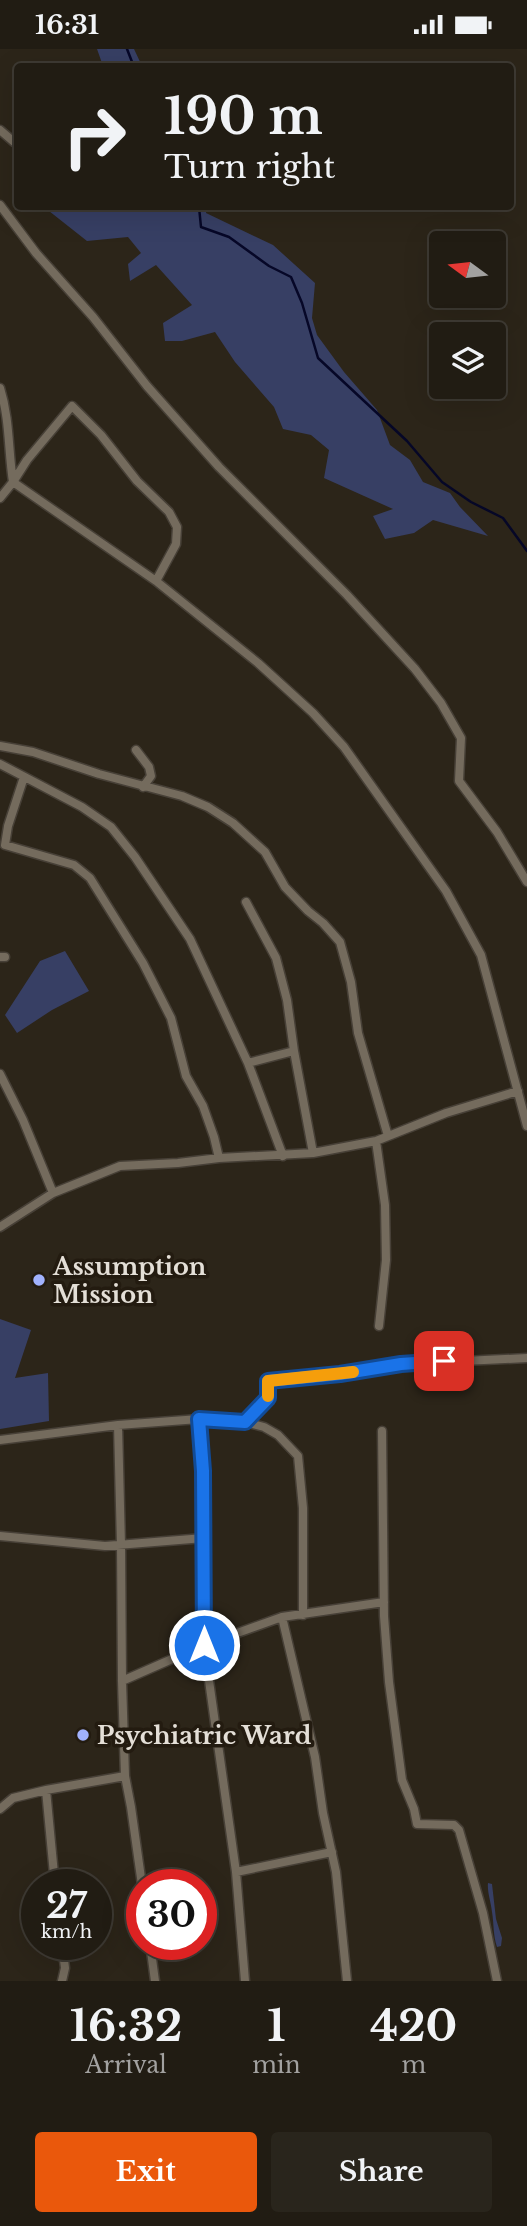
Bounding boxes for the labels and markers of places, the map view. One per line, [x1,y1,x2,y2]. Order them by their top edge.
place label: Assumption Mission [52,1252,207,1309]
marker: Assumption Mission [31,1272,47,1288]
pin [414,1331,474,1391]
place label: Psychiatric Ward [97,1721,312,1750]
marker: Psychiatric Ward [75,1727,91,1743]

